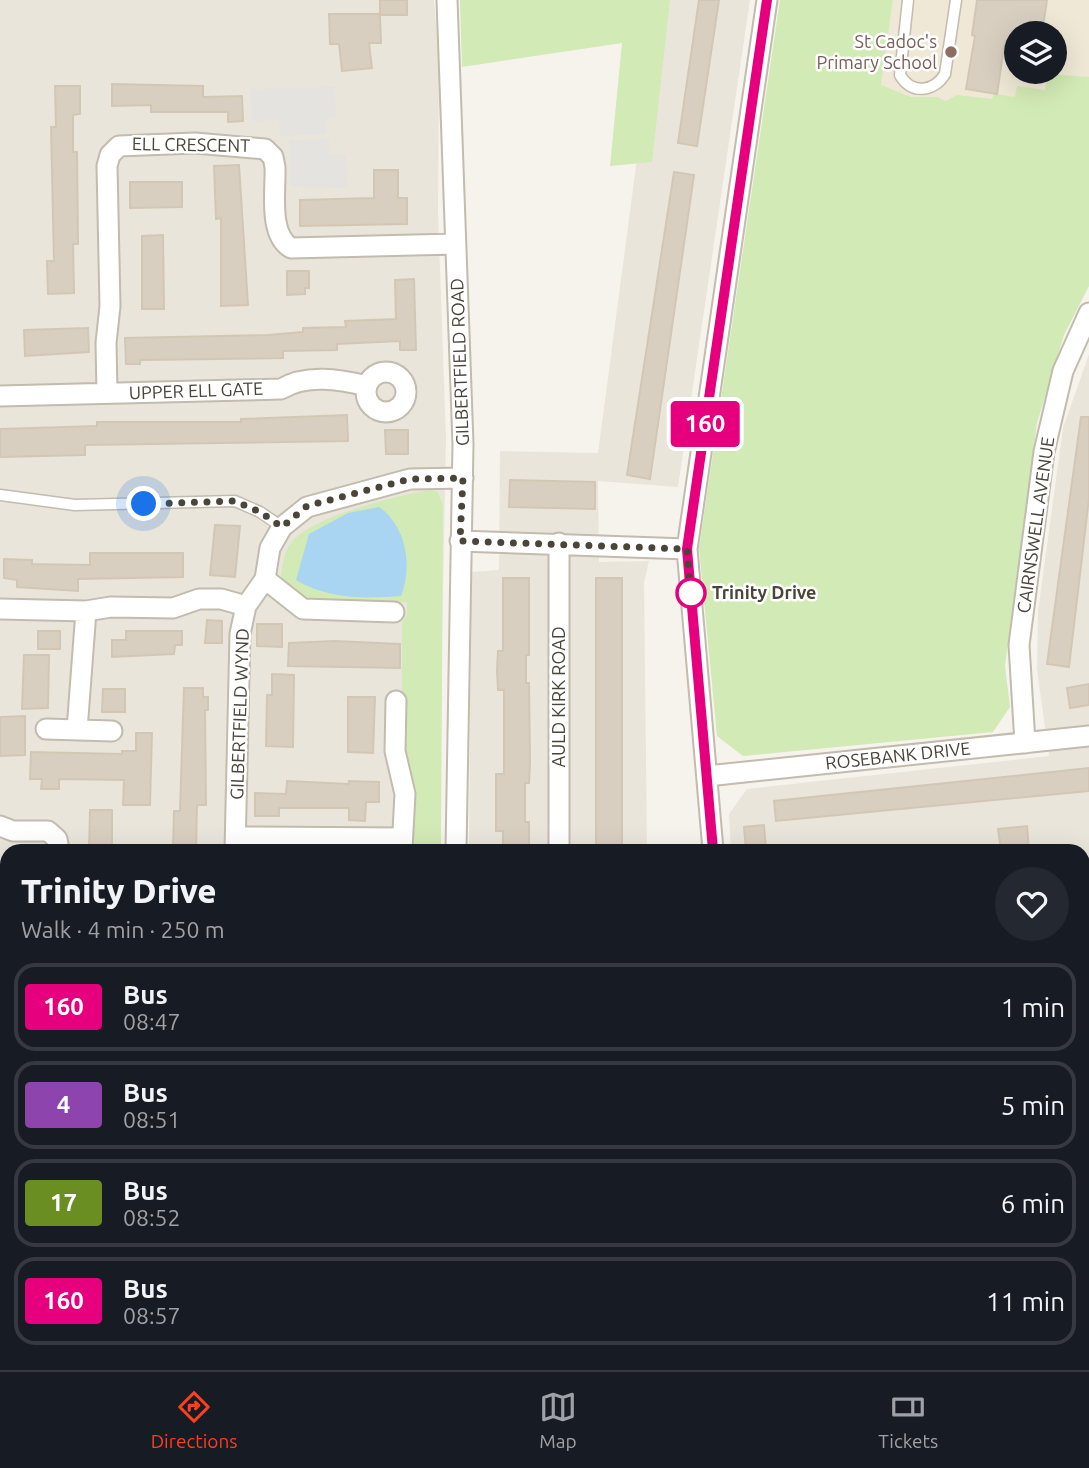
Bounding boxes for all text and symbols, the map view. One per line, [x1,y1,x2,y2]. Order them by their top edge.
map controls [1004,21,1067,84]
button: layers [1004,21,1067,84]
place label: St Cadoc's Primary School [816,31,937,72]
marker: St Cadoc's Primary School [943,44,959,60]
street label: ELL CRESCENT [132,133,250,155]
street label: GILBERTFIELD ROAD [446,278,472,446]
street label: UPPER ELL GATE [128,378,264,402]
line badge: 160 [665,401,745,447]
text: 160 [685,410,725,437]
street label: CAIRNSWELL AVENUE [1013,435,1057,614]
your location [126,486,161,521]
marker: Trinity Drive [676,578,706,608]
place label: Trinity Drive [712,582,816,602]
street label: AULD KIRK ROAD [548,626,568,768]
street label: GILBERTFIELD WYND [226,628,252,800]
street label: ROSEBANK DRIVE [824,737,971,773]
button: heart [995,867,1069,941]
text: Trinity Drive [21,872,217,909]
text: Walk · 4 min · 250 m [21,917,225,942]
text: Bus [123,980,168,1009]
text: 160 [43,993,84,1020]
text: 1 min [1001,993,1065,1022]
text: 08:47 [123,1009,181,1034]
text: Bus [123,1078,168,1107]
text: 4 [57,1091,70,1118]
text: 5 min [1001,1091,1065,1120]
text: 08:51 [123,1107,181,1132]
text: Bus [123,1176,168,1205]
text: 17 [50,1189,77,1216]
text: 6 min [1001,1189,1065,1218]
text: 08:52 [123,1205,181,1230]
text: Bus [123,1274,168,1303]
text: 160 [43,1287,84,1314]
text: 11 min [986,1287,1065,1316]
text: 08:57 [123,1303,181,1328]
tab: Directions [151,1388,238,1452]
tab: Map [539,1388,577,1452]
tab: Tickets [878,1388,938,1452]

